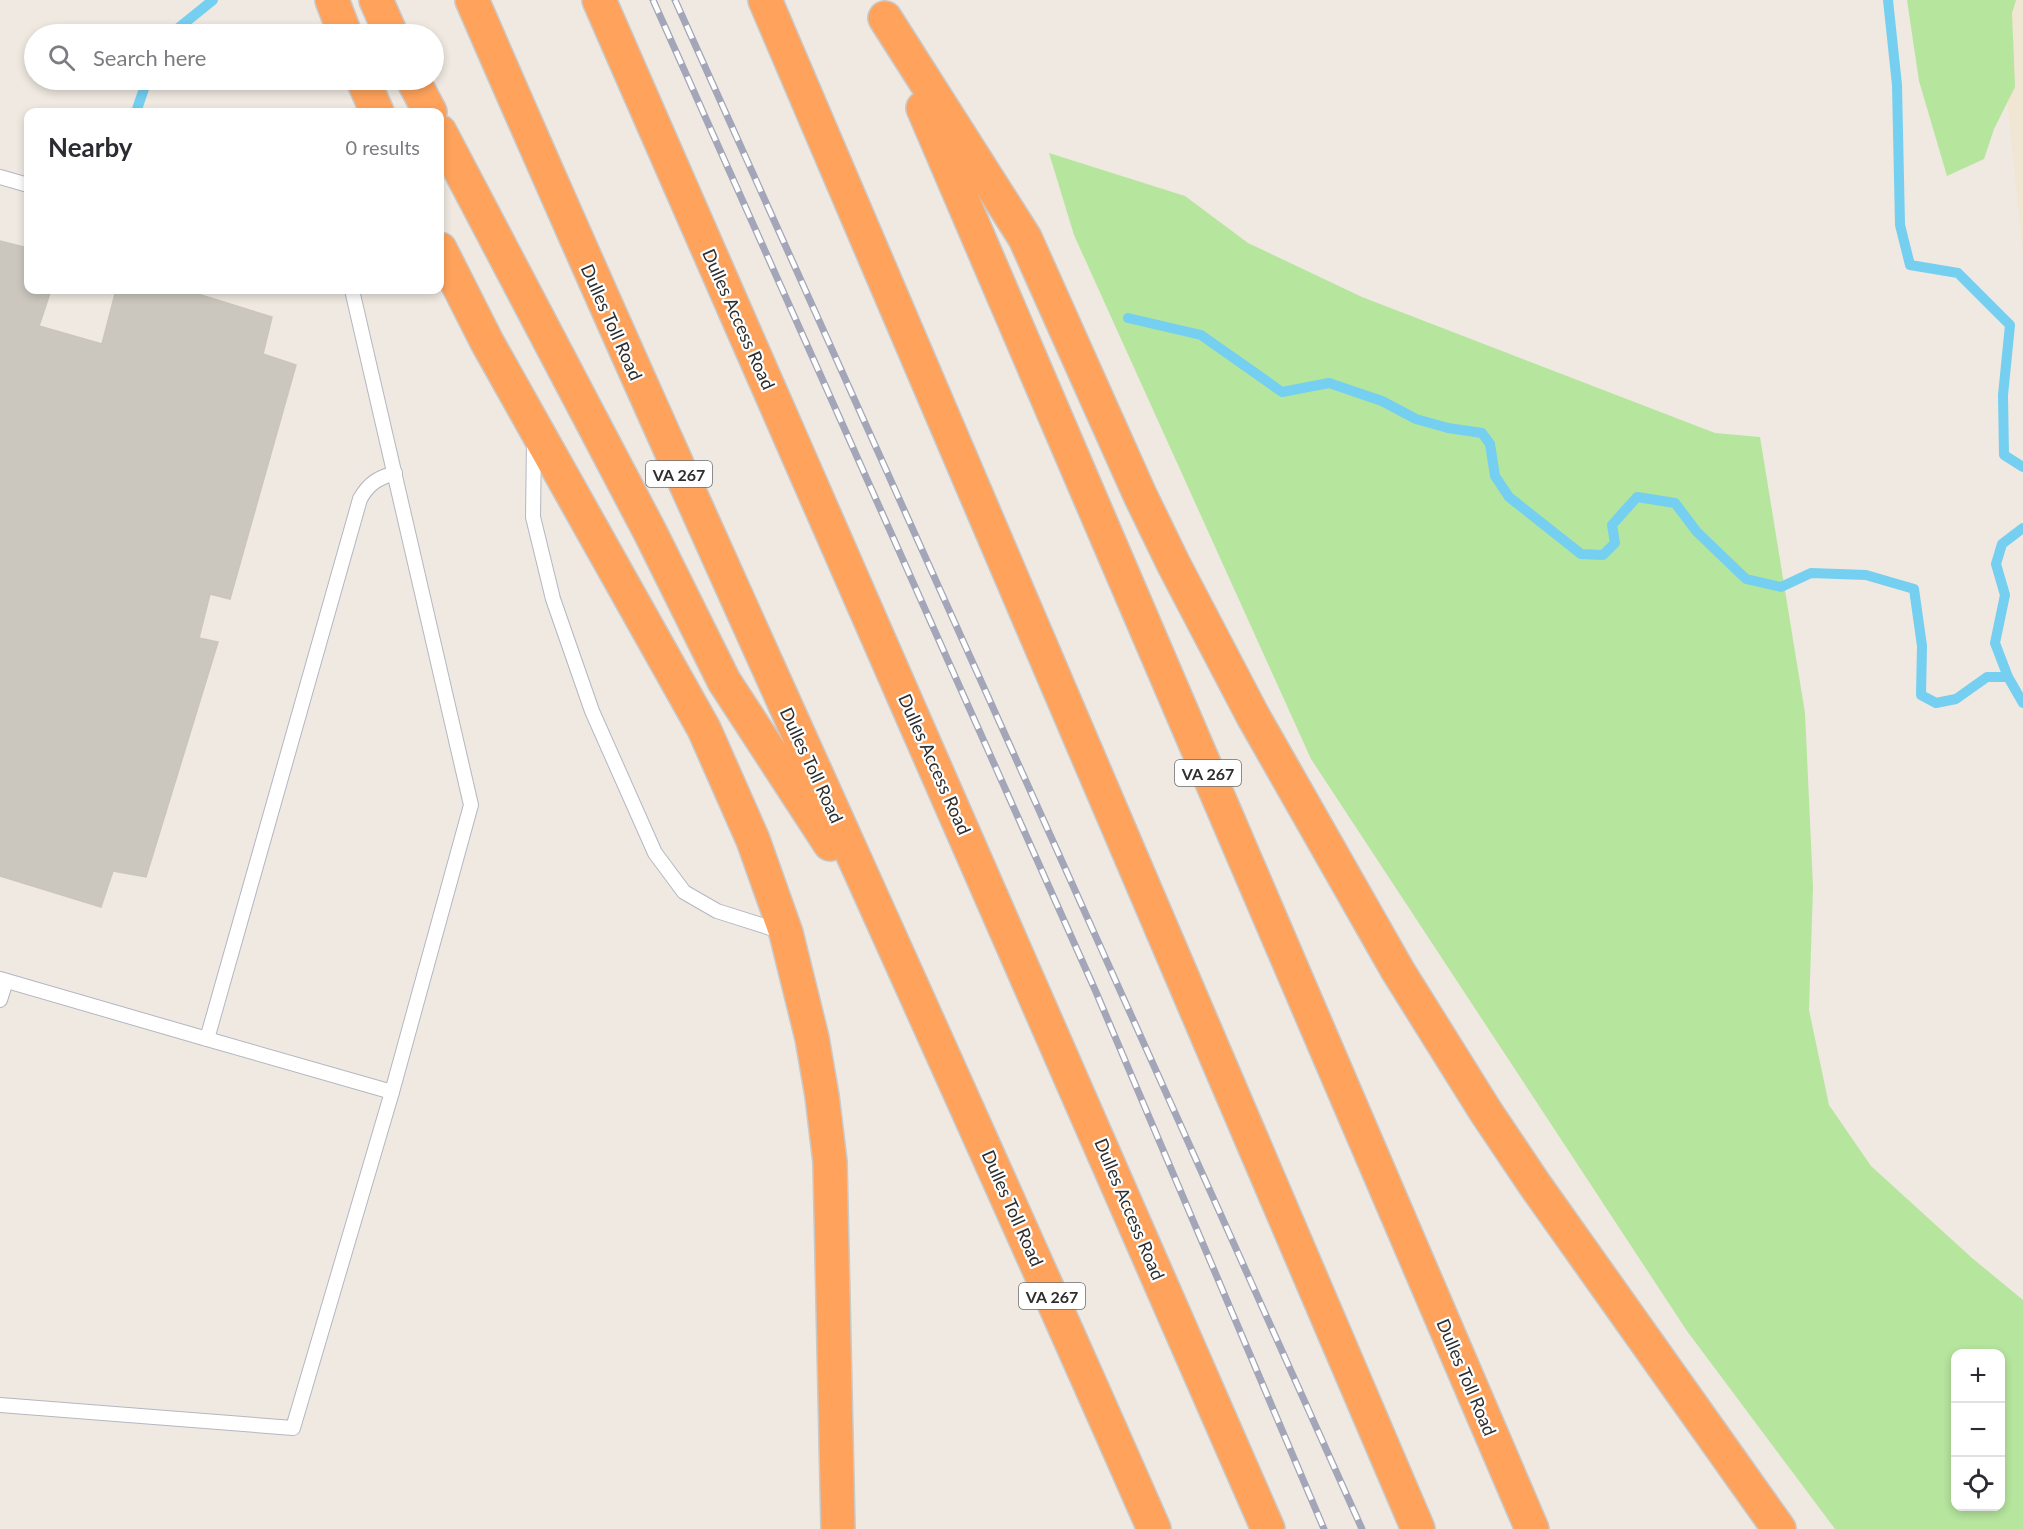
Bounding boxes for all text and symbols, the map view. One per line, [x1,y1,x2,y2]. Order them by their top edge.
search box [24,24,444,90]
icon: search [45,41,78,74]
text: Search here [93,44,206,71]
text: Nearby [48,131,133,163]
text: 0 results [345,135,420,159]
street label: Dulles Access Road [698,245,780,393]
street label: Dulles Toll Road [577,260,647,384]
road number: VA 267 [646,461,712,487]
street label: Dulles Access Road [894,690,976,838]
street label: Dulles Toll Road [776,704,848,826]
road number: VA 267 [1175,760,1241,786]
street label: Dulles Access Road [1090,1135,1170,1283]
street label: Dulles Toll Road [978,1146,1048,1270]
road number: VA 267 [1019,1283,1085,1309]
street label: Dulles Toll Road [1432,1315,1502,1439]
map controls [1951,1349,2005,1511]
button: + [1951,1349,2005,1403]
button: − [1951,1403,2005,1457]
button: locate [1951,1457,2005,1511]

